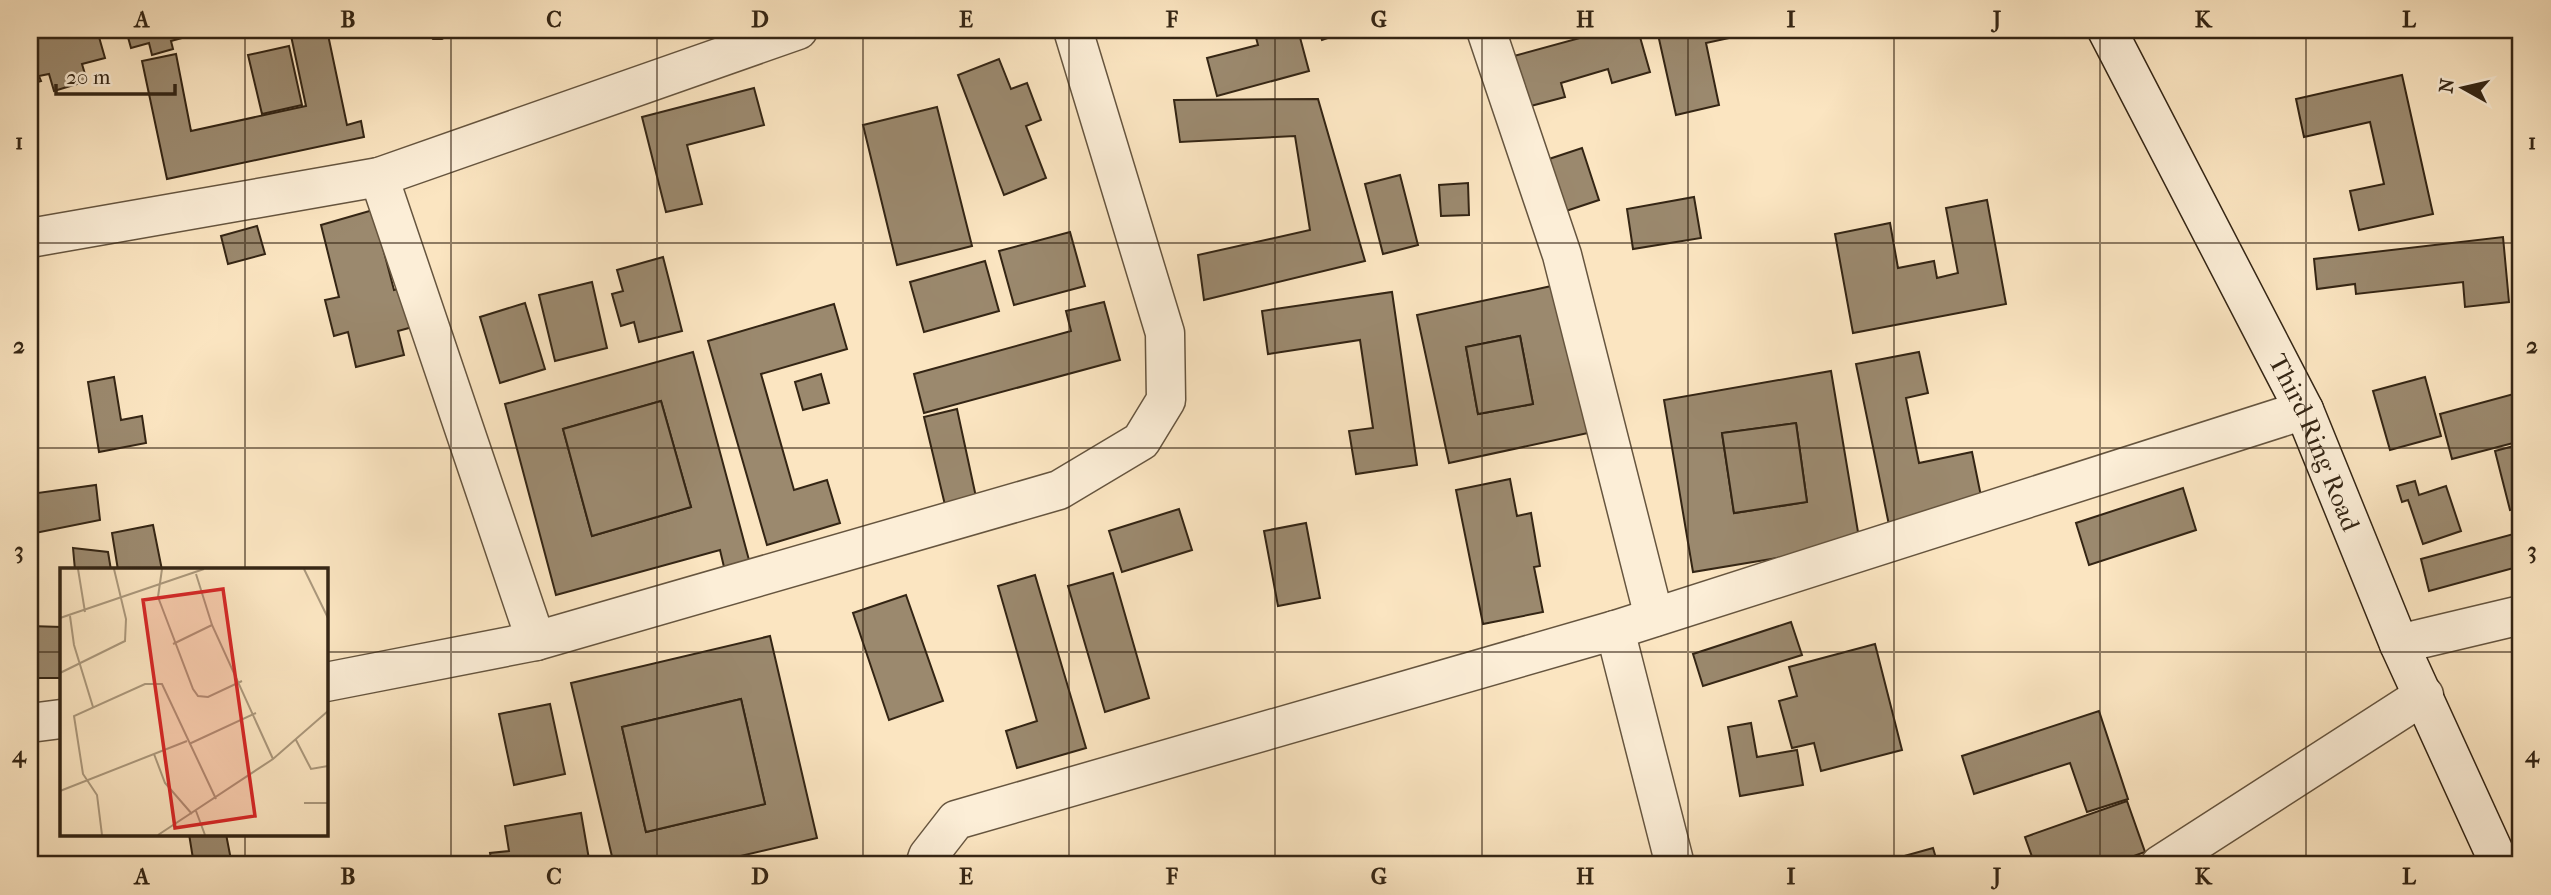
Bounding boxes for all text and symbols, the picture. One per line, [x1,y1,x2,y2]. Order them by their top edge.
text: A [133,6,151,33]
text: B [341,6,356,33]
text: C [546,6,562,33]
text: D [751,6,769,33]
text: E [959,6,973,33]
text: F [1165,6,1179,33]
text: G [1371,6,1387,33]
text: H [1576,6,1594,33]
text: I [1787,6,1796,33]
text: J [1991,6,2002,33]
text: K [2195,6,2214,33]
text: L [2402,6,2417,33]
scale bar [56,52,175,96]
north arrow [2428,52,2498,122]
text: 20 m [66,65,111,89]
text: N [2435,77,2459,94]
text: 1 [15,128,23,155]
text: 1 [2528,128,2536,155]
text: 2 [13,332,25,359]
text: 2 [2526,332,2538,359]
street label: Third Ring Road [2262,349,2367,536]
text: 3 [14,537,24,564]
text: 3 [2527,537,2537,564]
inset map [60,568,327,836]
text: 4 [11,741,27,768]
text: 4 [2524,741,2540,768]
text: A [133,863,151,890]
text: B [341,863,356,890]
text: C [546,863,562,890]
text: D [751,863,769,890]
text: E [959,863,973,890]
text: F [1165,863,1179,890]
text: G [1371,863,1387,890]
text: H [1576,863,1594,890]
text: I [1787,863,1796,890]
text: J [1991,863,2002,890]
text: K [2195,863,2214,890]
text: L [2402,863,2417,890]

